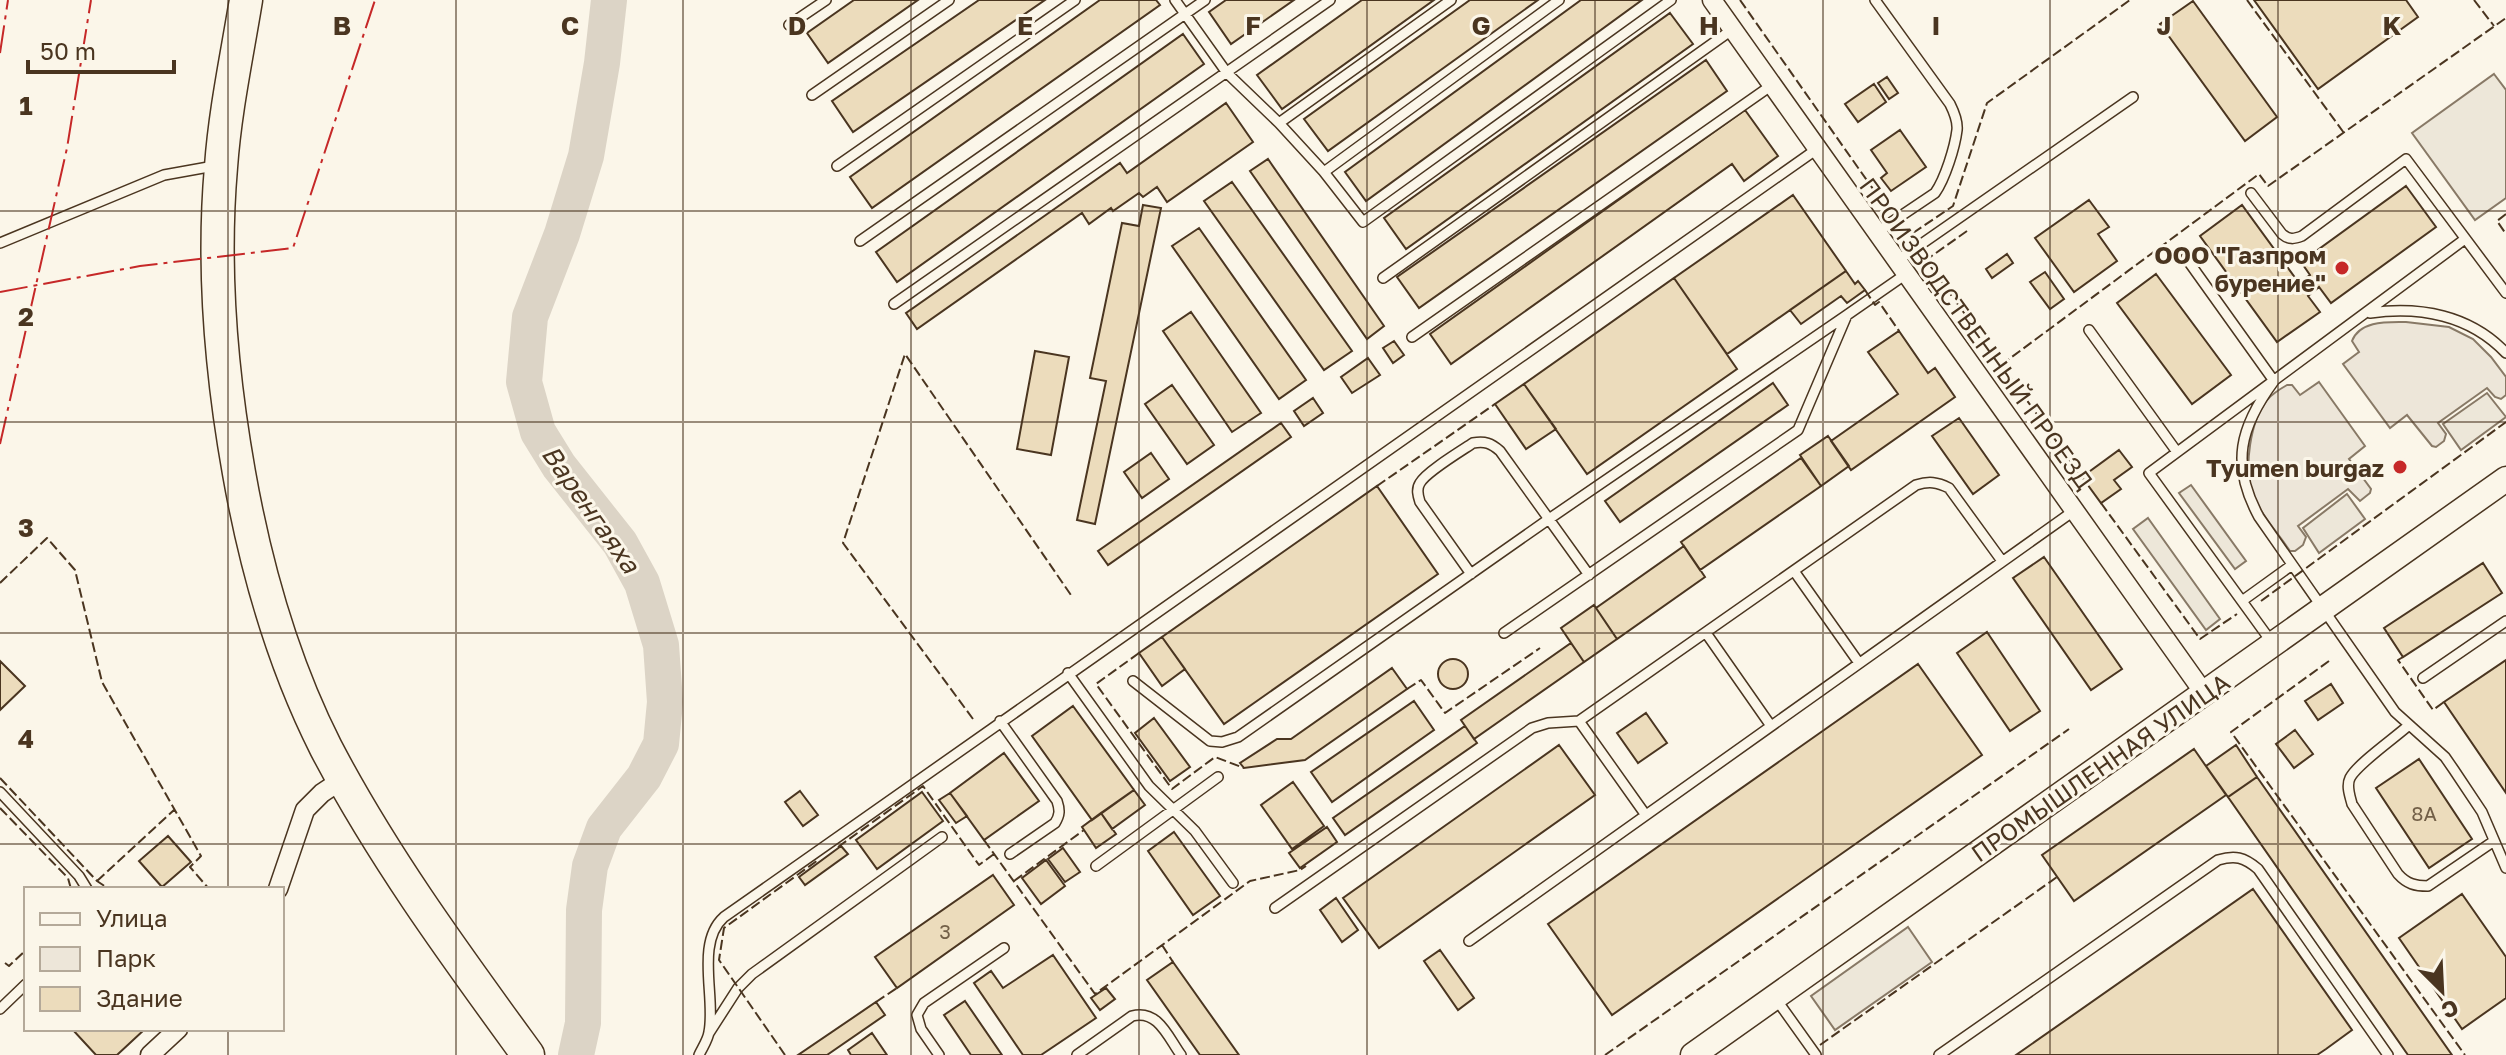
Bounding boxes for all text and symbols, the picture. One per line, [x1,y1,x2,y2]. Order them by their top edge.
text: B [333,10,351,41]
text: C [561,10,579,41]
text: D [788,10,806,41]
text: E [1017,10,1033,41]
text: F [1245,10,1261,41]
text: G [1471,10,1491,41]
text: H [1699,10,1719,41]
text: I [1932,10,1940,41]
text: J [2157,10,2171,41]
text: K [2383,10,2402,41]
scale bar [28,24,174,74]
text: 50 m [40,36,96,65]
text: 1 [19,90,33,121]
street label: ПРОИЗВОДСТВЕННЫЙ ПРОЕЗД [1854,172,2100,494]
place label: ООО "Газпром бурение" [2154,240,2326,297]
marker: ООО "Газпром бурение" [2333,259,2351,277]
text: 2 [18,301,34,332]
water label: Варенгаяха [536,439,647,580]
place label: Tyumen burgaz [2206,453,2384,482]
marker: Tyumen burgaz [2391,458,2409,476]
text: 3 [18,512,34,543]
street label: ПРОМЫШЛЕННАЯ УЛИЦА [1965,667,2235,867]
text: 4 [18,723,34,754]
house number: 8А [2411,801,2437,825]
legend [24,887,284,1031]
text: Улица [96,903,168,932]
house number: 3 [939,919,951,943]
text: Парк [96,943,156,972]
north arrow [2402,951,2482,1031]
text: Здание [96,983,183,1012]
text: С [2438,994,2463,1025]

